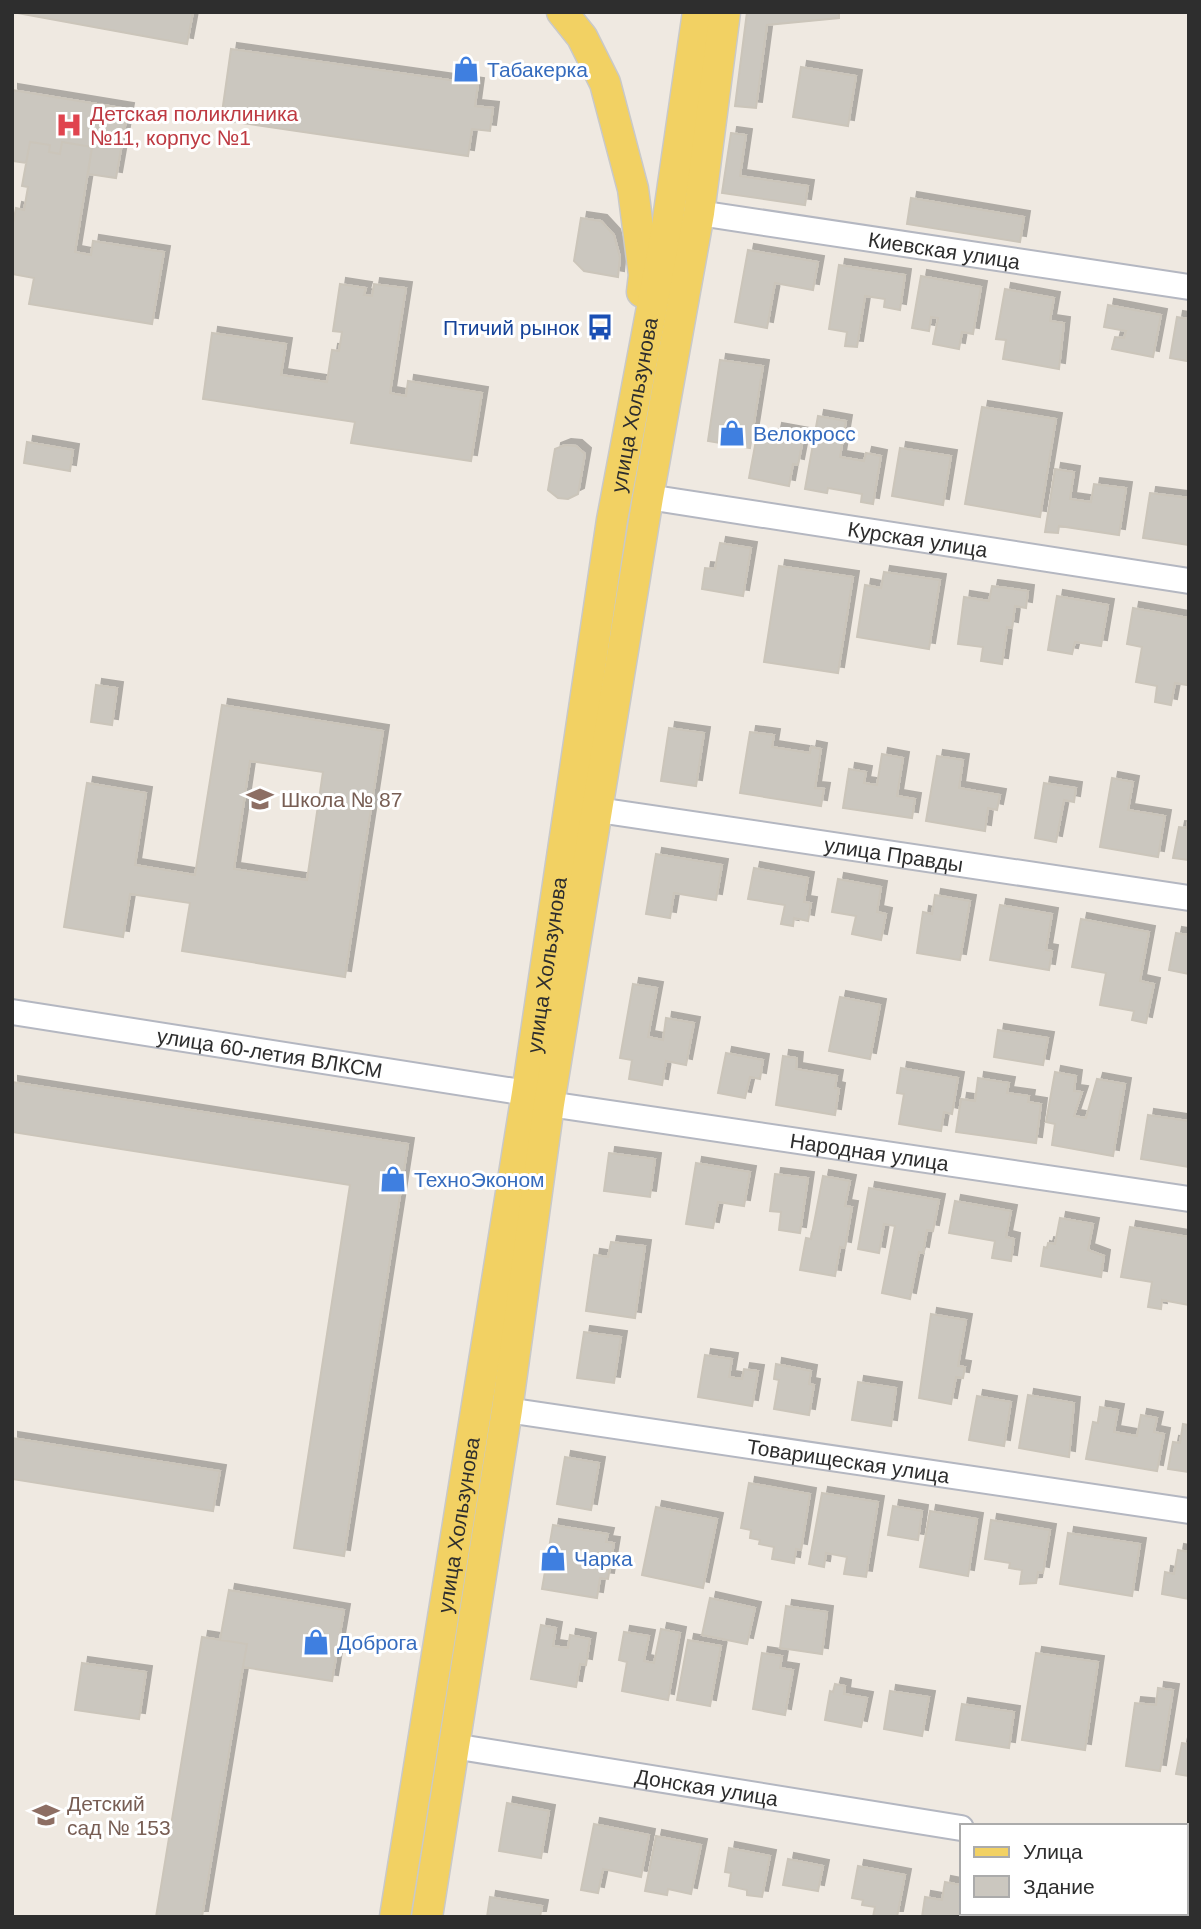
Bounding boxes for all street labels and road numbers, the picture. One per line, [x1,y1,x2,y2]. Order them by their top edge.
street label: Киевская улица [867,227,1022,273]
street label: улица Хользунова [606,315,661,494]
street label: Курская улица [846,517,990,561]
street label: улица Правды [823,832,965,876]
street label: улица Хользунова [522,875,570,1054]
street label: улица 60-летия ВЛКСМ [156,1023,384,1082]
street label: Народная улица [789,1128,951,1175]
street label: Товарищеская улица [745,1434,951,1487]
street label: улица Хользунова [432,1435,483,1615]
street label: Донская улица [634,1764,780,1810]

